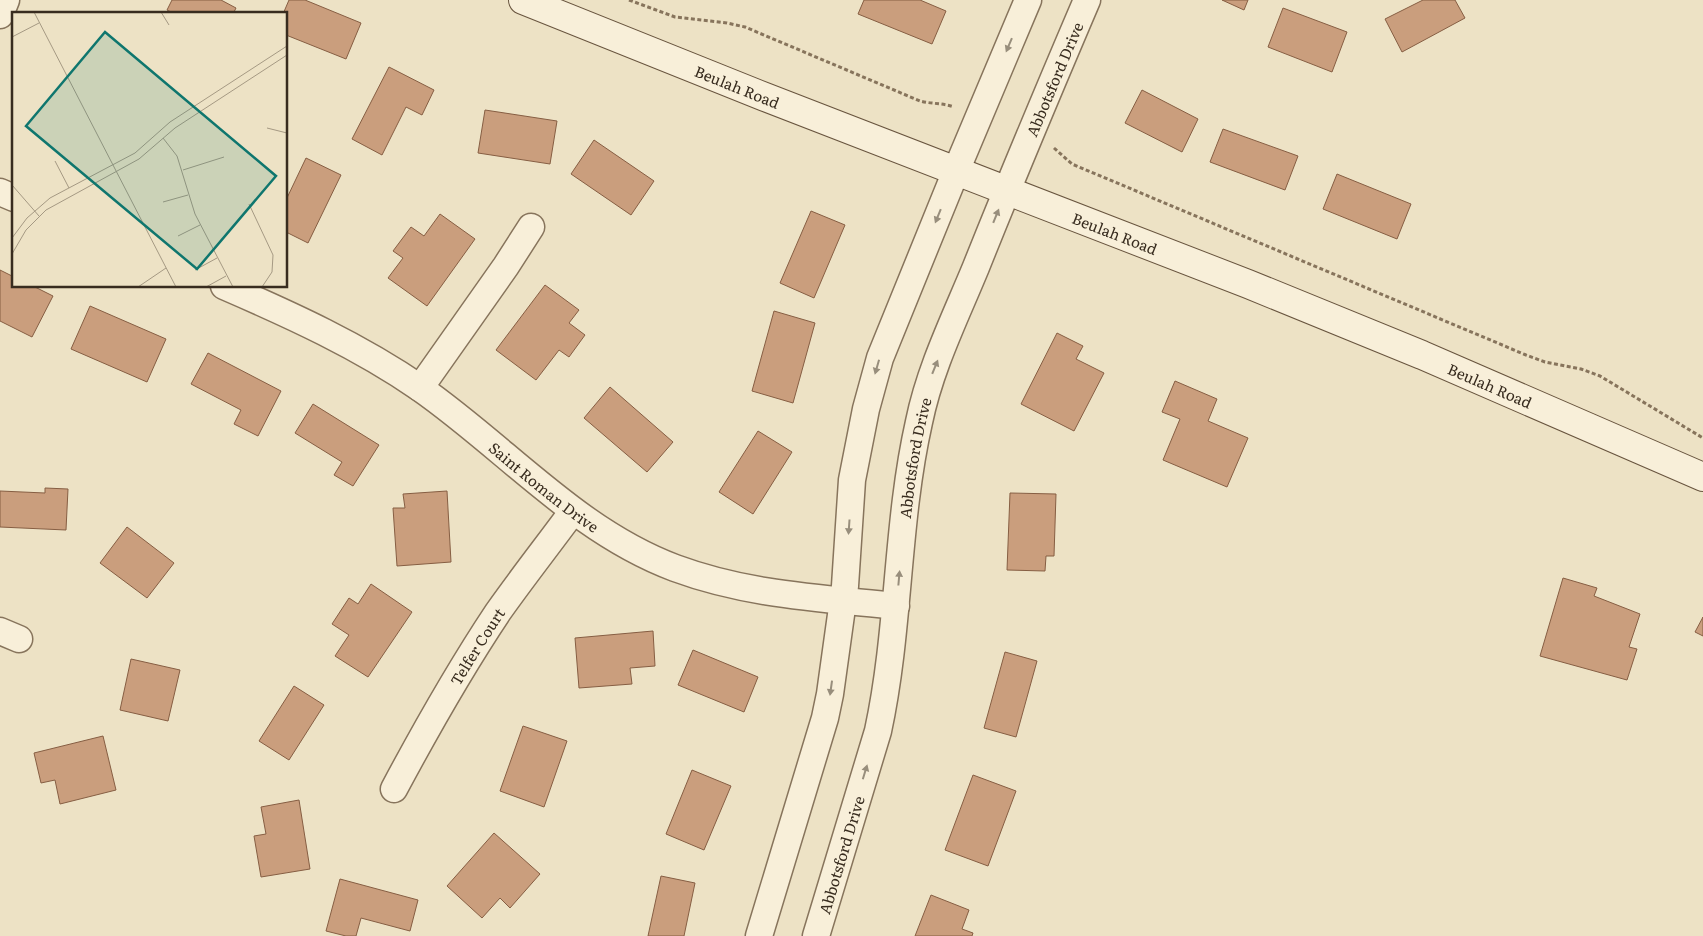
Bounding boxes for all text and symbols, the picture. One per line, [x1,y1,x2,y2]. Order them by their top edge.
inset map [12,12,288,288]
street label: Abbotsford Drive [1019,18,1088,140]
one-way arrow [1005,38,1013,53]
street label: Beulah Road [692,59,783,113]
street label: Beulah Road [1069,206,1161,259]
one-way arrow [992,208,1000,223]
one-way arrow [933,209,941,223]
street label: Beulah Road [1445,356,1536,413]
one-way arrow [931,359,939,374]
one-way arrow [873,360,881,375]
street label: Abbotsford Drive [892,394,936,519]
street label: Saint Roman Drive [485,436,604,537]
one-way arrow [845,519,853,535]
one-way arrow [895,570,903,586]
street label: Telfer Court [443,602,509,689]
one-way arrow [827,680,835,696]
one-way arrow [862,764,870,779]
street label: Abbotsford Drive [812,792,869,917]

